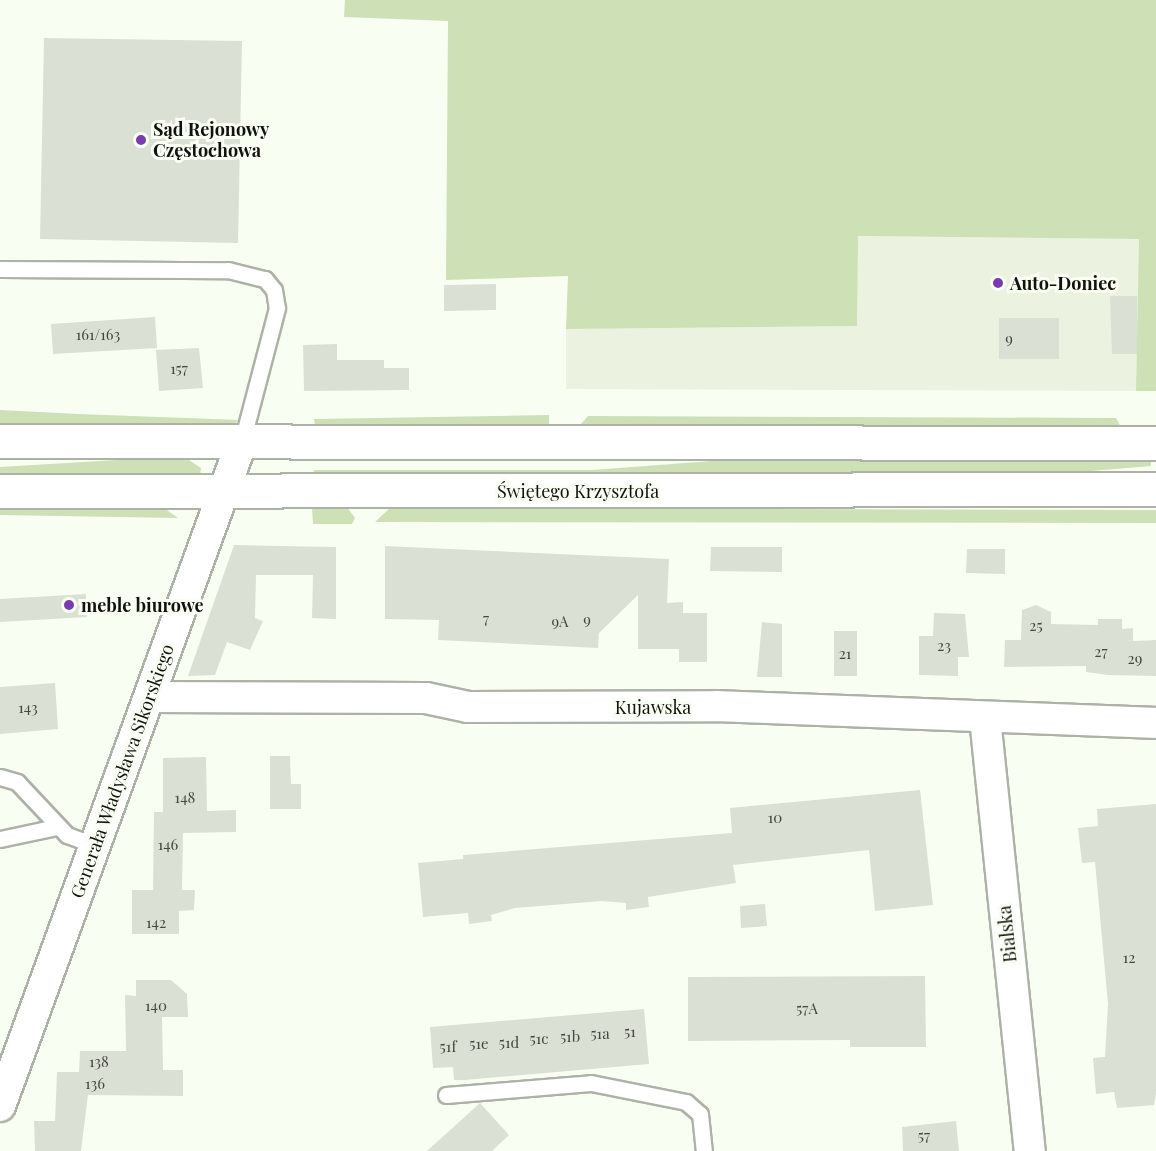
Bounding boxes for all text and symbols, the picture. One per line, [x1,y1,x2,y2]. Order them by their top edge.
place label: Sąd Rejonowy Częstochowa [153,119,269,162]
marker: Sąd Rejonowy Częstochowa [134,133,148,147]
place label: Auto-Doniec [1010,272,1116,294]
marker: Auto-Doniec [991,276,1005,290]
house number: 161/163 [76,326,120,344]
house number: 9 [1005,330,1013,348]
house number: 157 [170,360,188,378]
street label: Świętego Krzysztofa [497,480,659,502]
place label: meble biurowe [81,594,204,616]
marker: meble biurowe [62,598,76,612]
house number: 7 [483,610,489,628]
house number: 9 [583,611,591,629]
house number: 9A [551,613,569,631]
house number: 25 [1029,617,1043,635]
house number: 23 [937,637,951,655]
street label: Generała Władysława Sikorskiego [66,640,178,902]
house number: 27 [1094,643,1108,661]
house number: 21 [839,645,851,663]
house number: 29 [1128,650,1142,668]
street label: Kujawska [615,696,691,718]
house number: 143 [18,699,38,717]
house number: 148 [175,789,195,807]
house number: 10 [768,809,782,827]
house number: 146 [158,836,178,854]
street label: Bialska [993,904,1021,964]
house number: 142 [146,914,166,932]
house number: 12 [1123,949,1135,967]
house number: 140 [145,997,167,1015]
house number: 57A [796,1000,818,1018]
house number: 51 [624,1023,636,1041]
house number: 51a [590,1025,610,1043]
house number: 51b [560,1028,580,1046]
house number: 51c [529,1030,549,1048]
house number: 51d [499,1034,519,1052]
house number: 51e [469,1035,489,1053]
house number: 51f [440,1038,456,1056]
house number: 138 [89,1053,109,1071]
house number: 136 [85,1075,105,1093]
house number: 57 [918,1127,930,1145]

